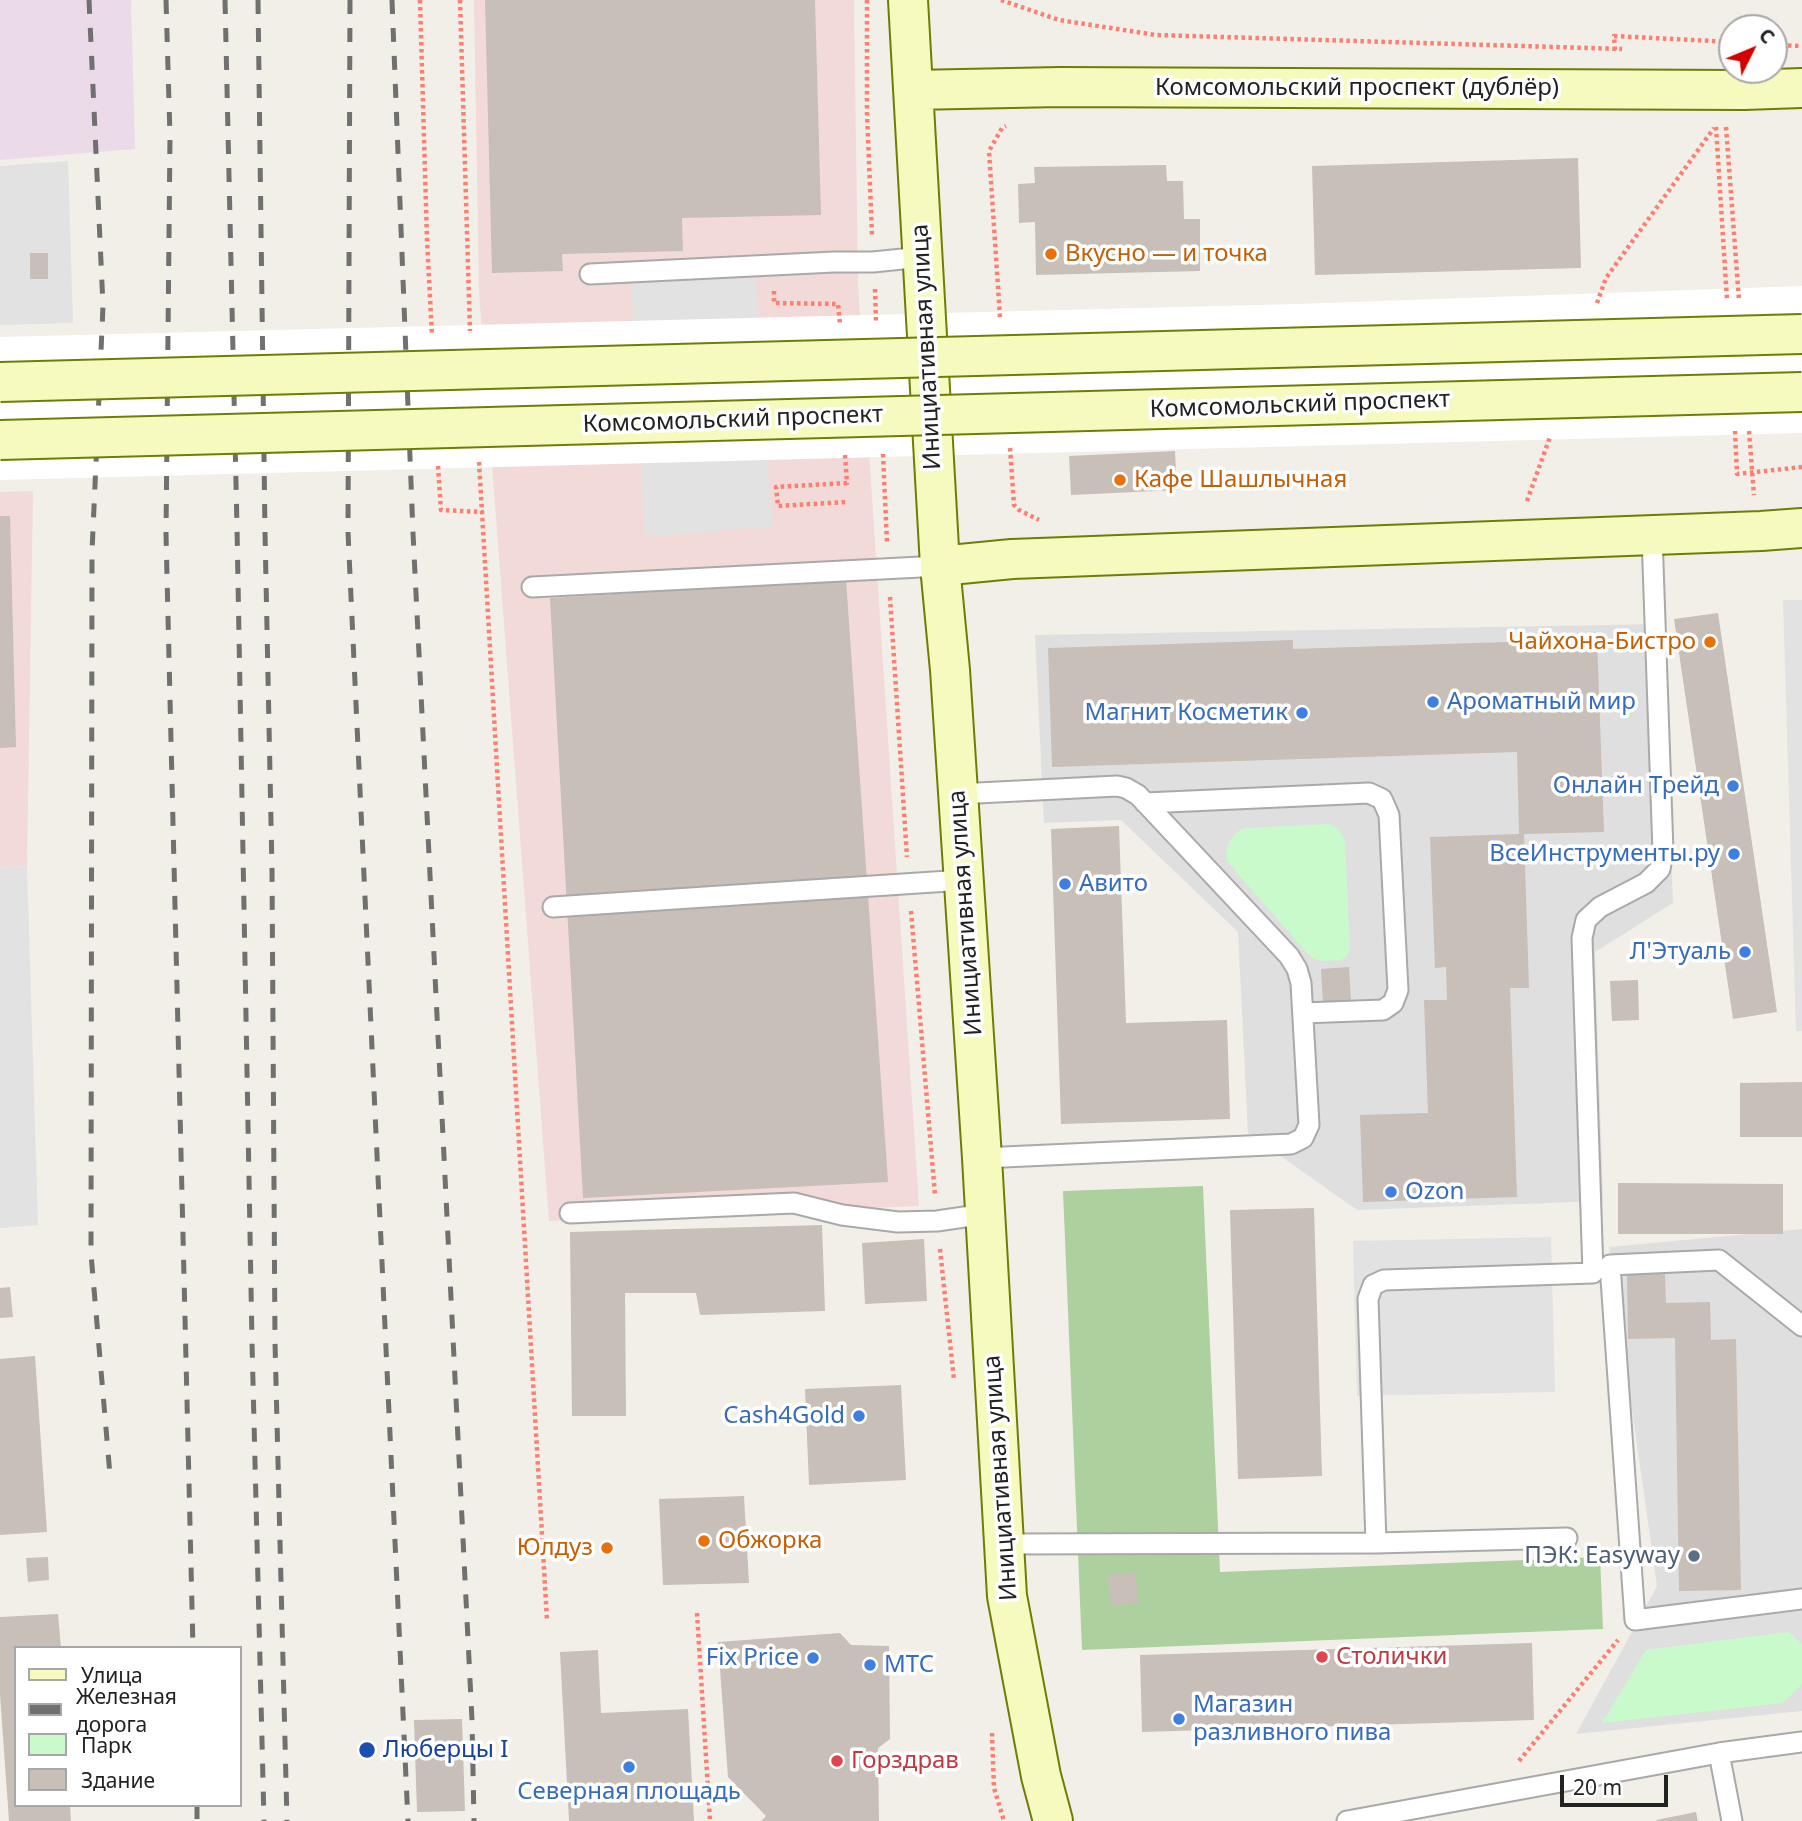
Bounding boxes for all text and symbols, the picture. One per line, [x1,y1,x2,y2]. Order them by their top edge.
north arrow [1718,14,1788,84]
text: С [1753,23,1781,49]
street label: Комсомольский проспект (дублёр) [1155,74,1559,102]
street label: Инициативная улица [906,223,948,471]
place label: Вкусно — и точка [1065,240,1268,268]
marker: Вкусно — и точка [1043,246,1059,262]
street label: Комсомольский проспект [1149,385,1451,425]
street label: Комсомольский проспект [582,400,884,440]
place label: Кафе Шашлычная [1134,466,1347,494]
marker: Кафе Шашлычная [1112,472,1128,488]
place label: Чайхона-Бистро [1508,628,1696,656]
marker: Чайхона-Бистро [1702,634,1718,650]
place label: Ароматный мир [1447,688,1636,716]
marker: Ароматный мир [1425,694,1441,710]
place label: Магнит Косметик [1085,699,1288,727]
marker: Магнит Косметик [1294,705,1310,721]
place label: Онлайн Трейд [1553,772,1719,800]
marker: Онлайн Трейд [1725,778,1741,794]
street label: Инициативная улица [943,789,989,1037]
place label: ВсеИнструменты.ру [1489,840,1720,868]
marker: ВсеИнструменты.ру [1726,846,1742,862]
place label: Авито [1079,870,1148,898]
marker: Авито [1057,876,1073,892]
place label: Л'Этуаль [1630,938,1731,966]
marker: Л'Этуаль [1737,944,1753,960]
place label: Ozon [1405,1178,1464,1206]
marker: Ozon [1383,1184,1399,1200]
street label: Инициативная улица [978,1354,1024,1602]
place label: Cash4Gold [723,1402,845,1430]
marker: Cash4Gold [851,1408,867,1424]
place label: Обжорка [718,1527,822,1555]
marker: Обжорка [696,1533,712,1549]
place label: Юлдуз [517,1534,593,1562]
marker: Юлдуз [599,1540,615,1556]
place label: ПЭК: Easyway [1524,1542,1680,1570]
marker: ПЭК: Easyway [1686,1548,1702,1564]
place label: Столички [1336,1643,1447,1671]
place label: Fix Price [706,1644,799,1672]
legend [14,1646,242,1807]
marker: Столички [1314,1649,1330,1665]
marker: Fix Price [805,1650,821,1666]
place label: МТС [884,1651,934,1679]
marker: МТС [862,1657,878,1673]
text: Улица [81,1661,143,1689]
text: Железная дорога [76,1682,177,1738]
place label: Магазин разливного пива [1193,1691,1391,1747]
marker: Магазин разливного пива [1171,1711,1187,1727]
text: Парк [81,1731,132,1759]
place label: Люберцы I [383,1736,508,1764]
marker: Люберцы I [357,1740,377,1760]
place label: Горздрав [851,1747,959,1775]
marker: Горздрав [829,1753,845,1769]
marker: Северная площадь [621,1759,637,1775]
scale bar [1564,1762,1672,1806]
text: Здание [81,1766,155,1794]
text: 20 m [1573,1773,1622,1801]
place label: Северная площадь [517,1778,741,1806]

